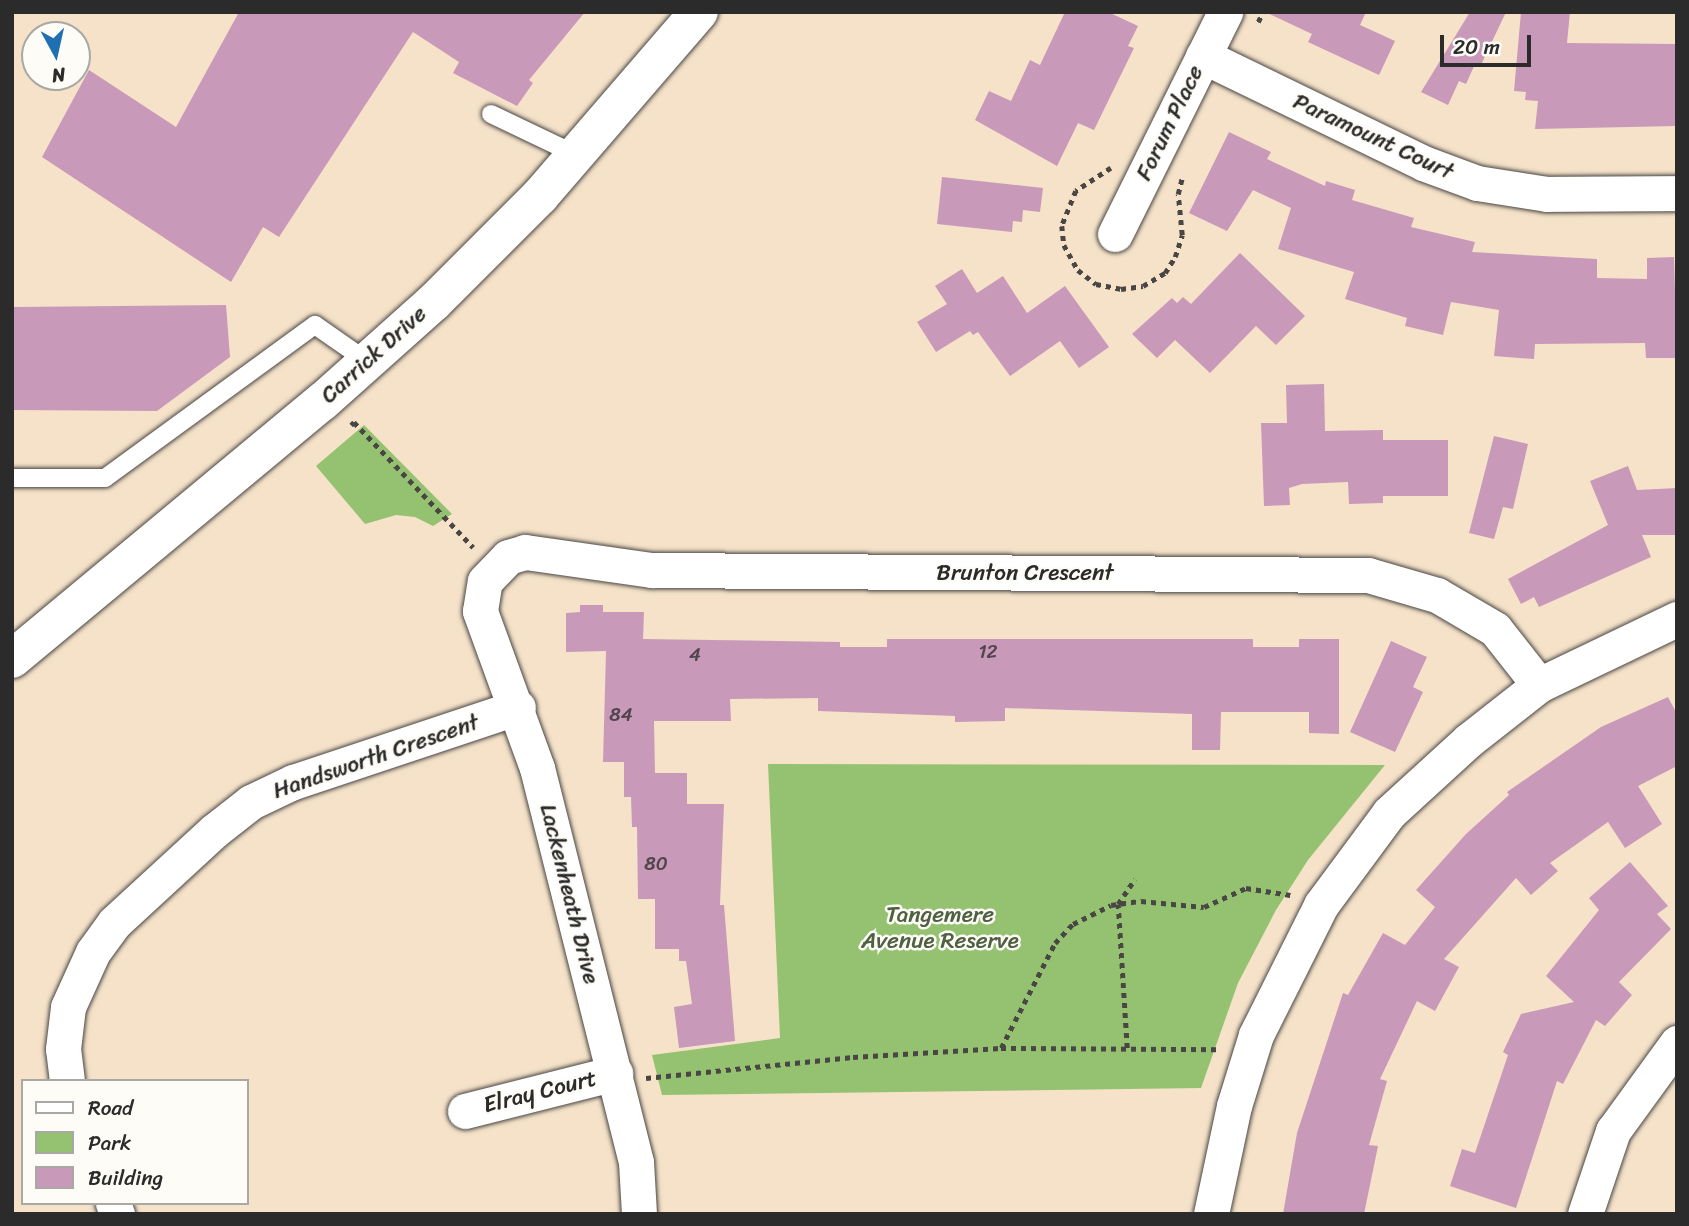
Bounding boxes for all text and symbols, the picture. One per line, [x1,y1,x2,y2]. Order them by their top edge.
north arrow [21,21,91,91]
scale bar [1444,21,1535,65]
text: 20 m [1453,28,1500,66]
text: N [50,58,68,93]
street label: Forum Place [1130,61,1210,185]
street label: Paramount Court [1288,88,1458,186]
street label: Carrick Drive [315,300,433,410]
street label: Brunton Crescent [935,559,1115,587]
house number: 12 [978,641,998,663]
house number: 4 [689,644,701,666]
house number: 84 [609,704,633,726]
street label: Handsworth Crescent [268,708,484,806]
street label: Lackenheath Drive [533,801,605,987]
house number: 80 [644,853,668,875]
park label: Tangemere Avenue Reserve [861,901,1019,955]
street label: Elray Court [480,1065,600,1119]
legend [21,1079,248,1205]
text: Road [88,1089,133,1127]
text: Park [88,1124,131,1162]
text: Building [88,1159,163,1197]

